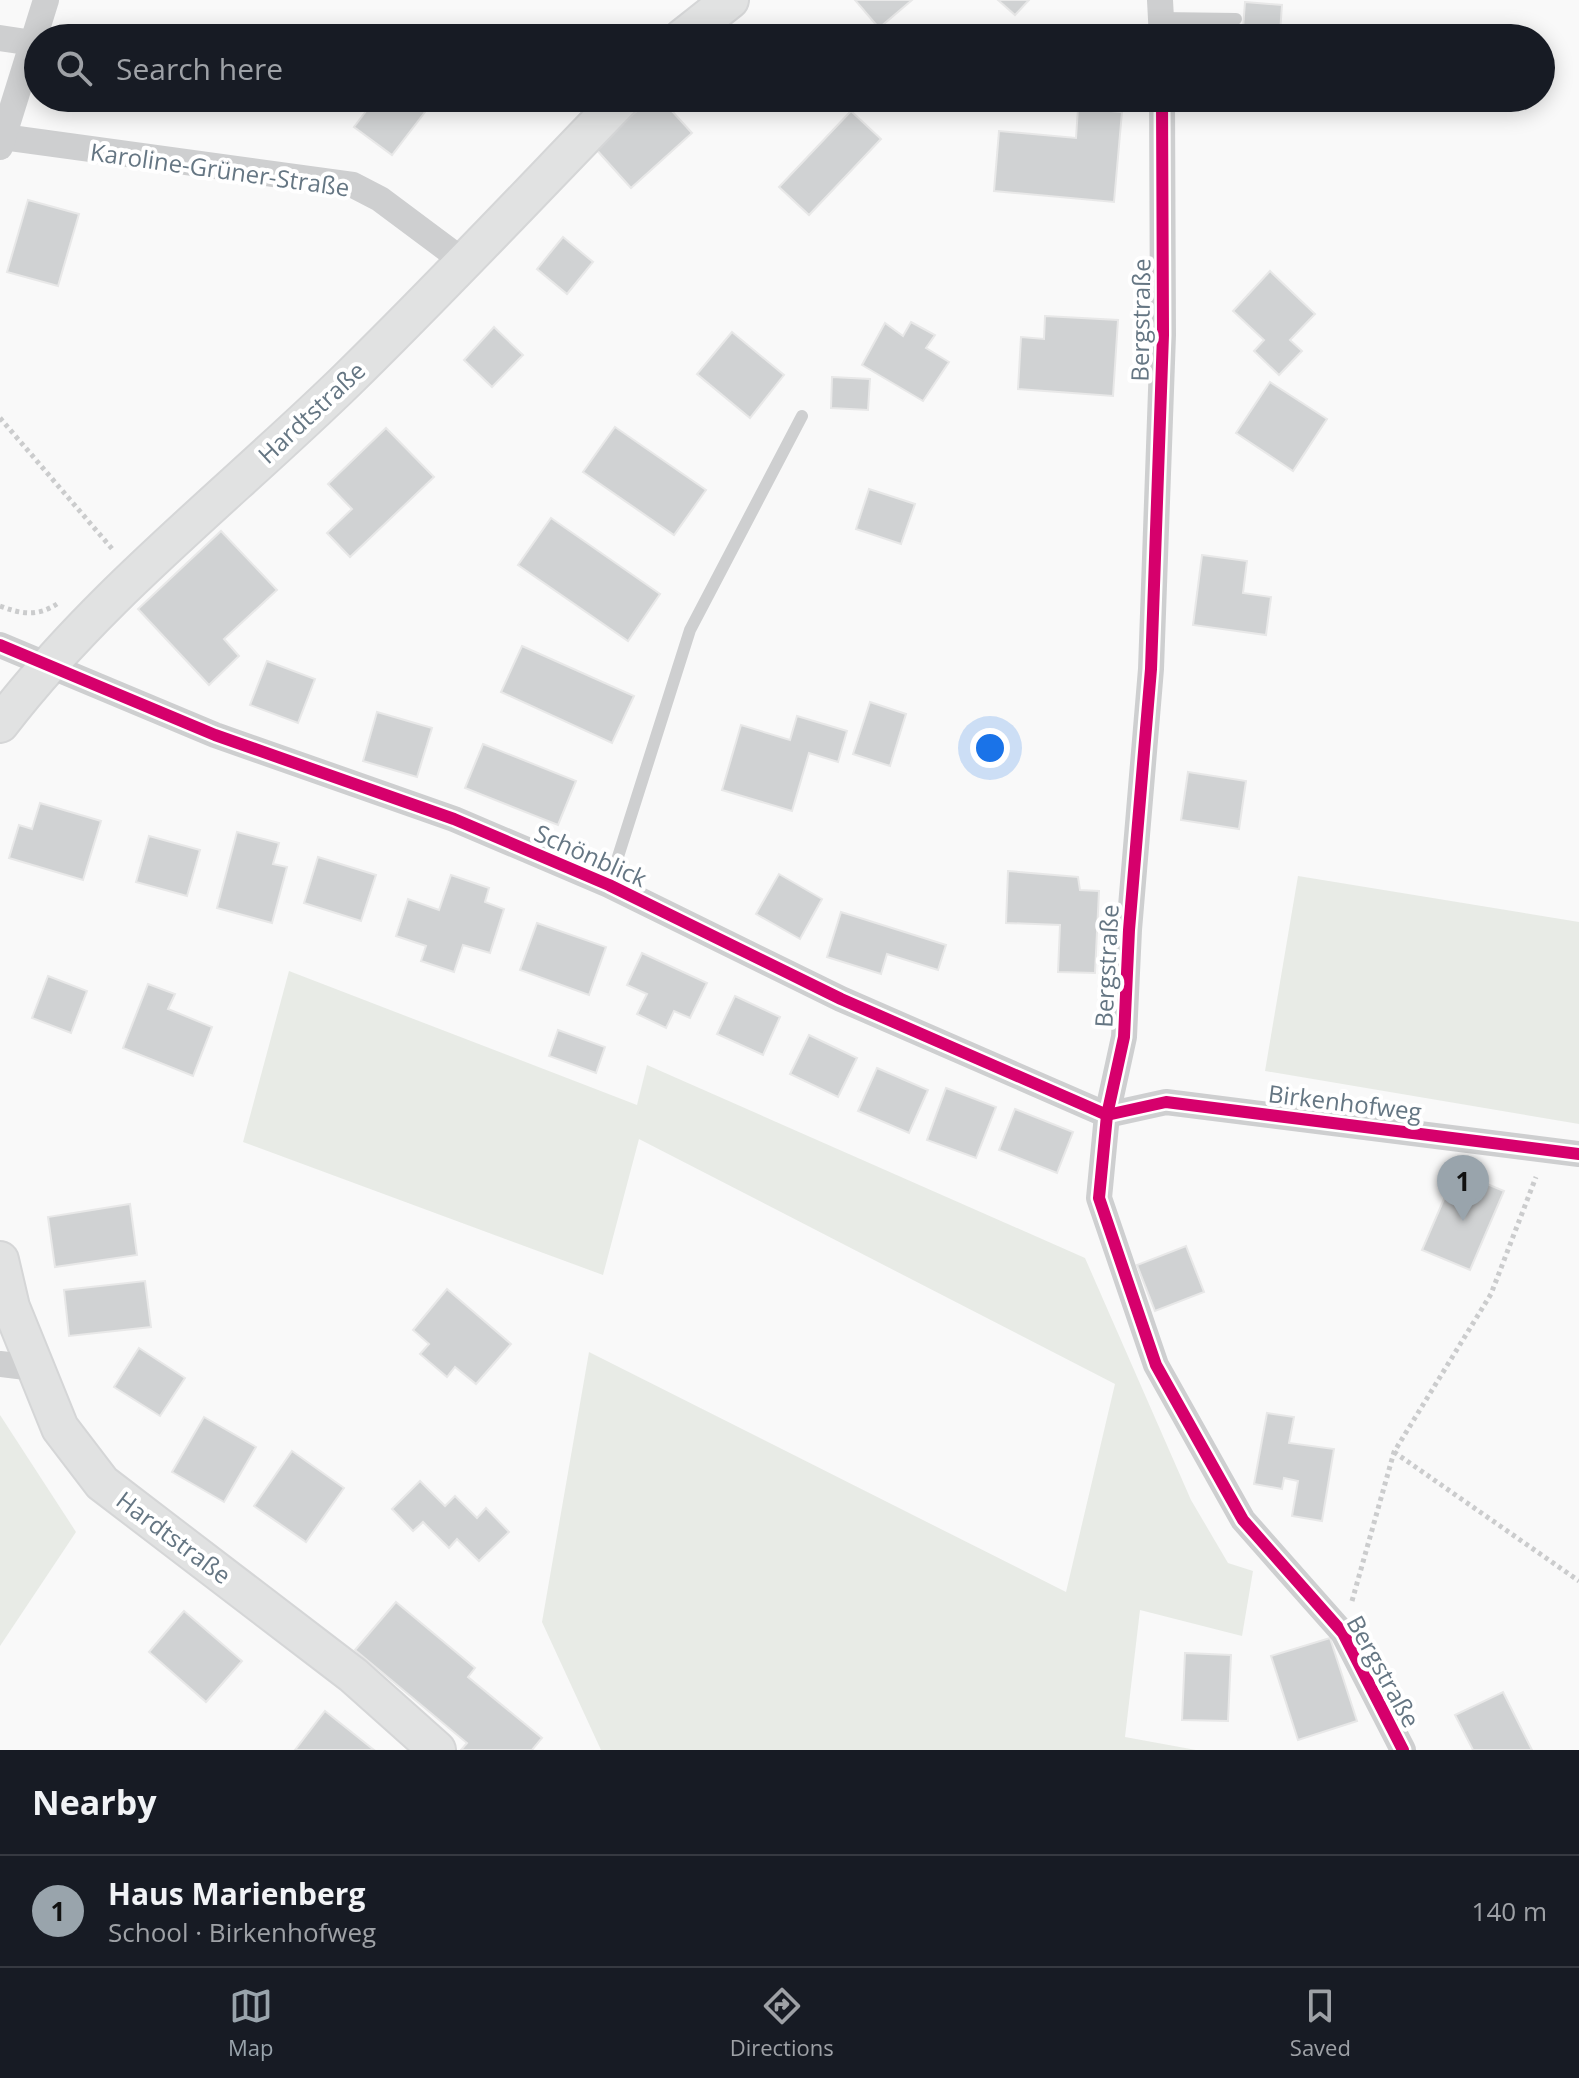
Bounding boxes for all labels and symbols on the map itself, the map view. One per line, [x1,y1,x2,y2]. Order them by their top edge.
street label: Karoline-Grüner-Straße [88,134,352,204]
street label: Bergstraße [1122,258,1158,382]
street label: Hardtstraße [250,354,372,470]
your location [970,728,1010,768]
street label: Schönblick [530,816,653,895]
street label: Bergstraße [1086,904,1126,1028]
street label: Birkenhofweg [1266,1076,1424,1128]
pin: 1 [1437,1155,1489,1221]
street label: Hardtstraße [110,1483,238,1591]
street label: Bergstraße [1340,1609,1428,1733]

